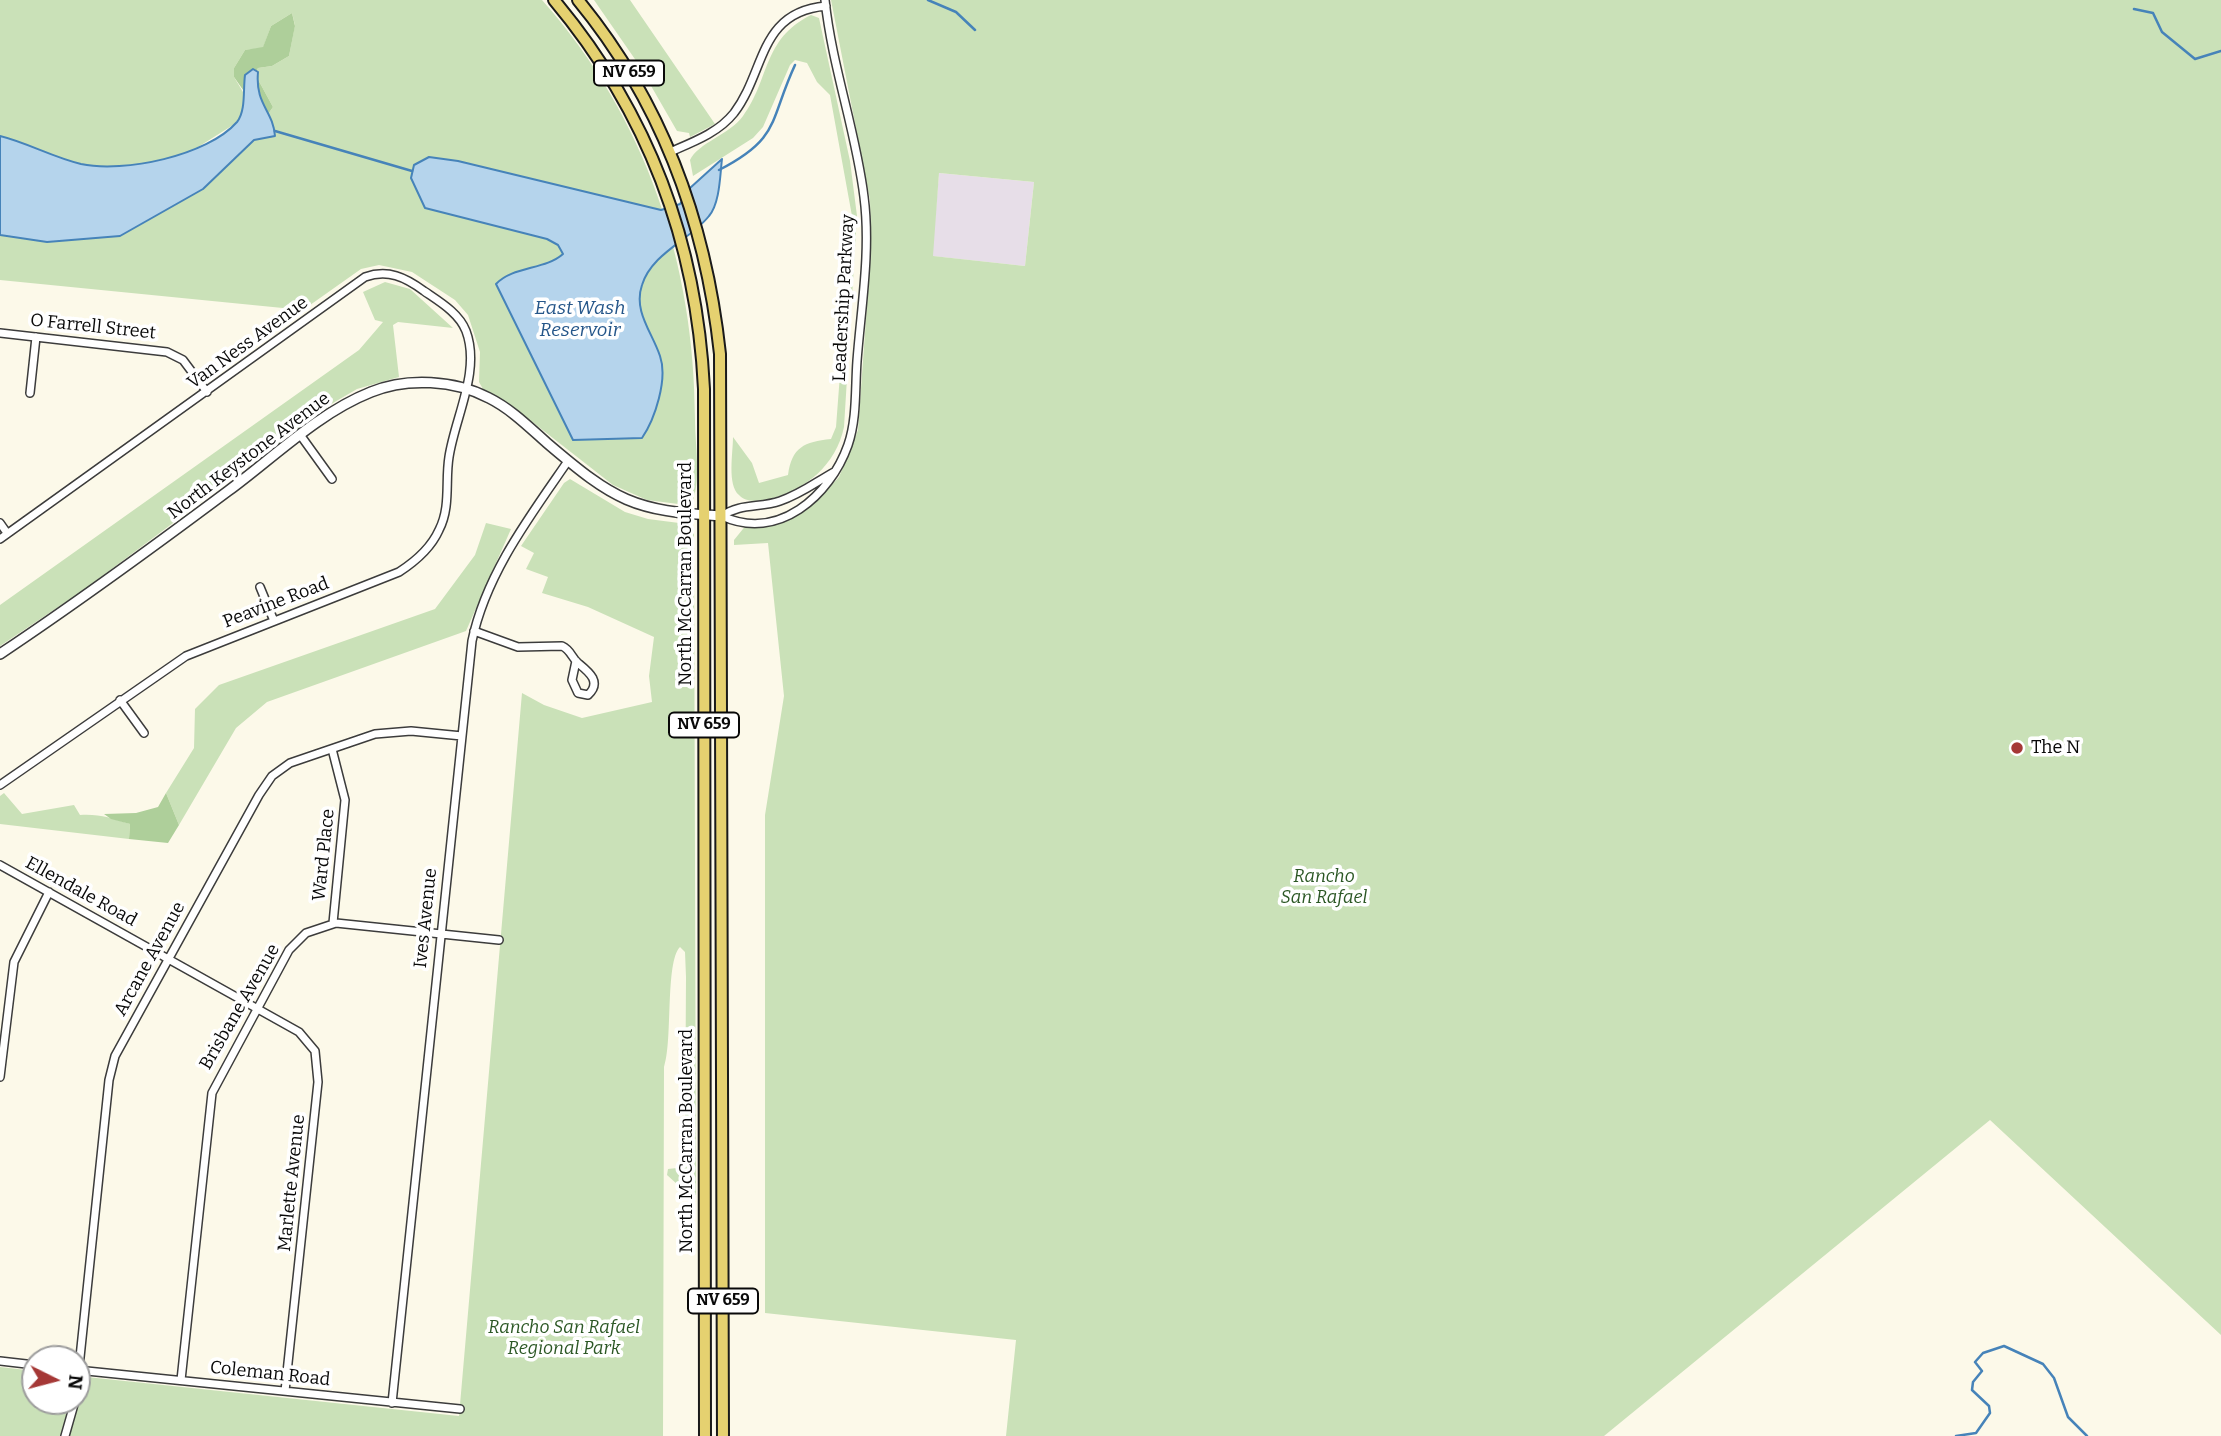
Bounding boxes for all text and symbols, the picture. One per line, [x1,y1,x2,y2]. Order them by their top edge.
road number: NV 659 [594,60,664,86]
street label: Leadership Parkway [829,214,859,382]
street label: Van Ness Avenue [184,292,312,394]
water label: East Wash Reservoir [535,298,625,342]
street label: O Farrell Street [29,310,157,344]
street label: North Keystone Avenue [164,388,334,524]
street label: North McCarran Boulevard [675,462,697,686]
street label: Peavine Road [220,573,332,633]
road number: NV 659 [669,712,739,738]
place label: The N [2031,737,2080,759]
marker: The N [2009,740,2025,756]
street label: Ward Place [308,808,340,902]
street label: Ellendale Road [22,852,140,932]
park label: Rancho San Rafael [1281,866,1367,908]
street label: Ives Avenue [410,867,442,969]
street label: Arcane Avenue [110,898,190,1020]
street label: Brisbane Avenue [195,940,285,1074]
street label: North McCarran Boulevard [676,1029,698,1253]
street label: Marlette Avenue [274,1113,310,1253]
road number: NV 659 [688,1288,758,1314]
park label: Rancho San Rafael Regional Park [488,1317,640,1360]
north arrow [21,1345,91,1415]
street label: Coleman Road [209,1357,331,1391]
text: N [63,1374,88,1391]

